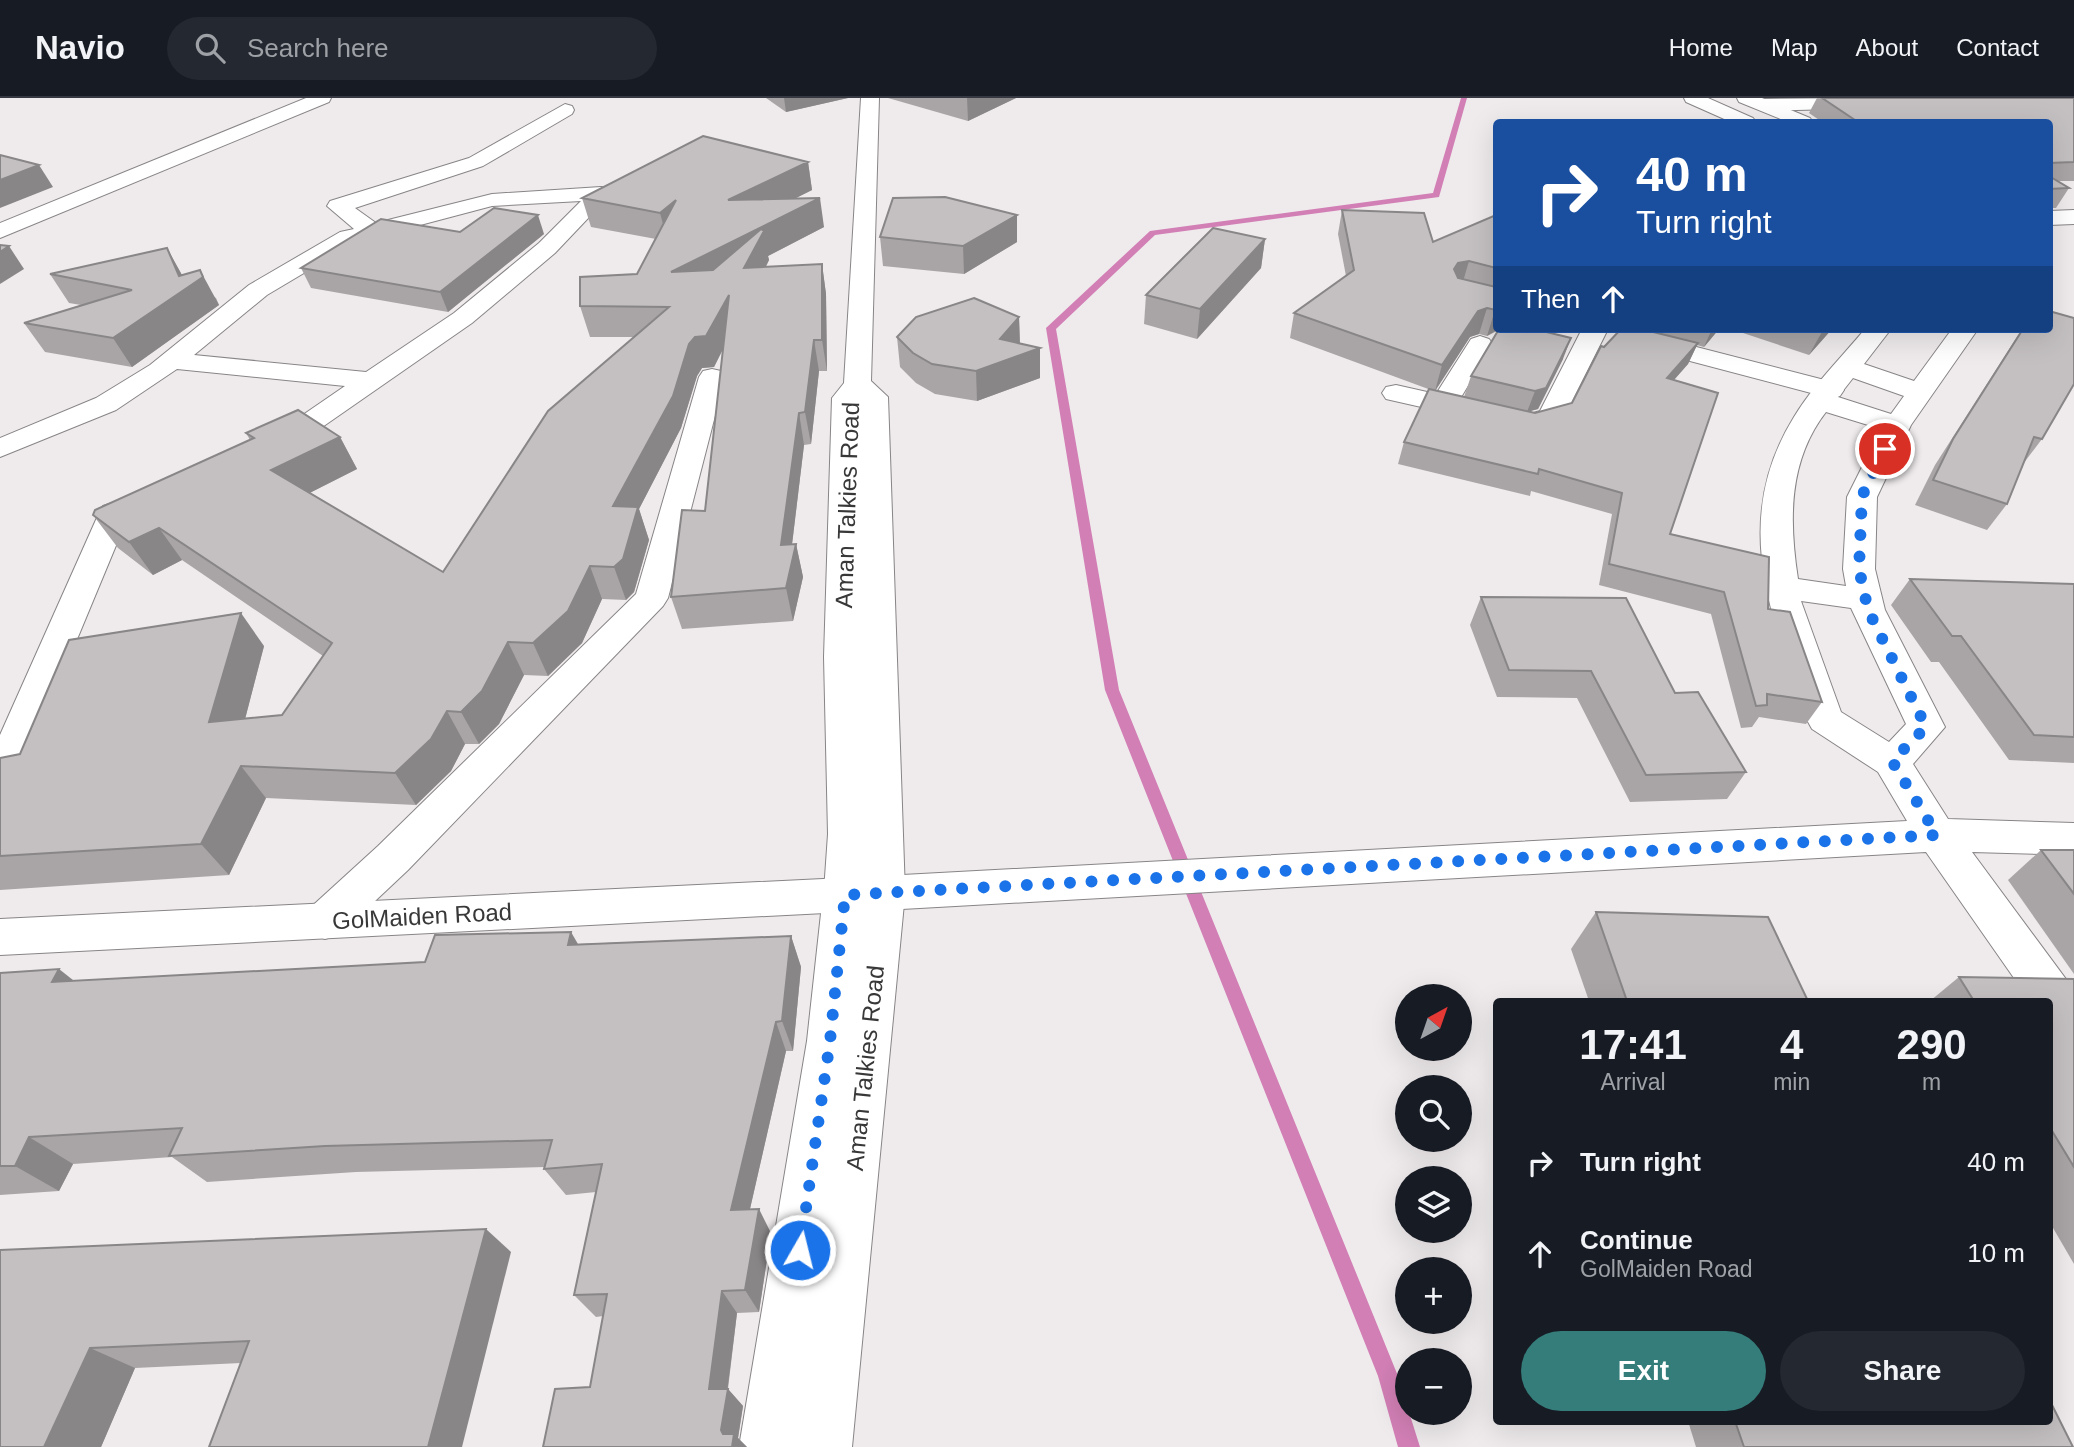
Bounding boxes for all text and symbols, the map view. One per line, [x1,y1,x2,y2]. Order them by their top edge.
search box [167,17,657,80]
text: Navio [35,29,125,66]
icon: search [191,29,229,67]
text: Search here [247,33,389,63]
text: Home [1669,34,1733,61]
text: Map [1771,34,1818,61]
text: About [1856,34,1918,61]
text: Contact [1956,34,2039,61]
icon: right [1521,147,1612,238]
text: 40 m [1636,147,1748,201]
text: Turn right [1636,204,1772,240]
icon: ahead [1594,280,1632,318]
text: Then [1521,284,1580,314]
street label: Aman Talkies Road [830,401,864,609]
pin [1855,419,1915,479]
icon: arrive [1866,430,1904,468]
street label: GolMaiden Road [331,898,513,934]
street label: Aman Talkies Road [841,964,889,1172]
north arrow [1395,984,1472,1060]
map controls [1395,984,1472,1425]
text: 17:41 [1579,1021,1687,1068]
text: 4 [1780,1021,1803,1068]
text: 290 [1897,1021,1967,1068]
text: Arrival [1600,1069,1666,1095]
text: min [1773,1069,1810,1095]
text: m [1922,1069,1941,1095]
button: search [1395,1075,1472,1152]
icon: right [1521,1144,1559,1182]
text: Turn right [1580,1147,1701,1177]
text: 40 m [1967,1147,2025,1177]
button: layers [1395,1166,1472,1243]
position arrow [763,1213,837,1287]
text: Continue [1580,1225,1693,1255]
icon: ahead [1521,1235,1559,1273]
text: 10 m [1967,1238,2025,1268]
text: GolMaiden Road [1580,1256,1753,1282]
button: + [1395,1257,1472,1334]
button: Exit [1521,1331,1766,1411]
button: Share [1780,1331,2025,1411]
button: − [1395,1348,1472,1425]

